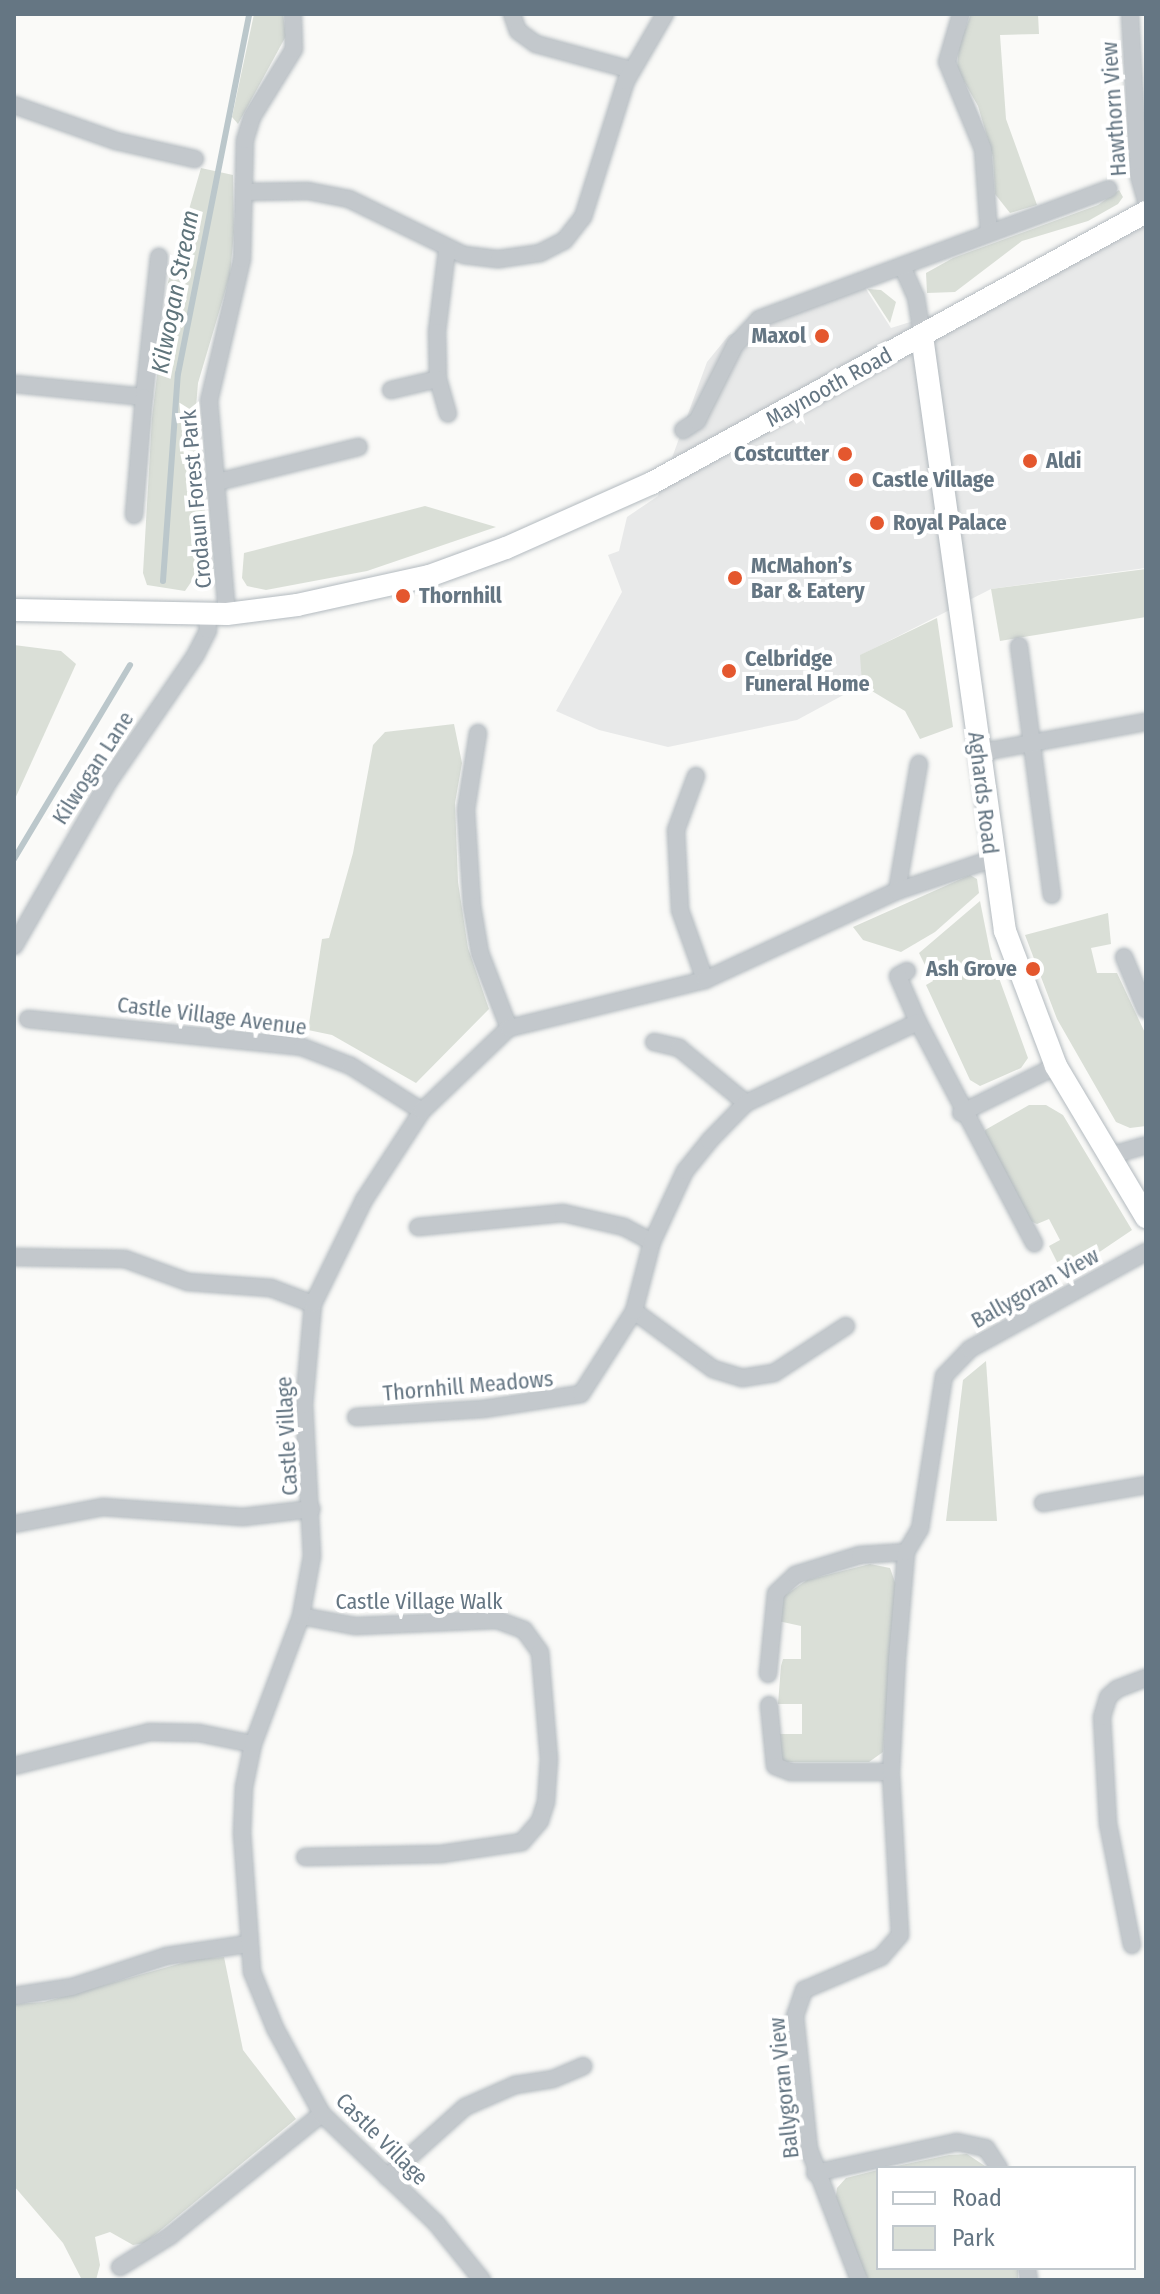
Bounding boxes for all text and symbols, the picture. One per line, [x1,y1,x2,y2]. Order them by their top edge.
street label: Hawthorn View [1096,41,1132,177]
water label: Kilwogan Stream [146,208,206,376]
place label: Maxol [751,323,806,349]
marker: Maxol [813,327,831,345]
street label: Maynooth Road [761,341,897,433]
street label: Crodaun Forest Park [175,408,217,590]
place label: Costcutter [734,441,829,467]
marker: Costcutter [836,445,854,463]
place label: Aldi [1046,448,1082,474]
marker: Aldi [1021,452,1039,470]
place label: Castle Village [872,467,994,493]
marker: Castle Village [847,471,865,489]
place label: Royal Palace [893,510,1007,536]
marker: Royal Palace [868,514,886,532]
place label: McMahon’s Bar & Eatery [751,552,865,604]
marker: McMahon’s Bar & Eatery [726,569,744,587]
place label: Thornhill [419,583,502,609]
marker: Thornhill [394,587,412,605]
place label: Celbridge Funeral Home [745,645,870,696]
marker: Celbridge Funeral Home [720,662,738,680]
street label: Kilwogan Lane [47,707,139,829]
street label: Aghards Road [962,730,1004,856]
place label: Ash Grove [926,956,1017,982]
marker: Ash Grove [1024,960,1042,978]
street label: Castle Village Avenue [116,991,308,1041]
street label: Ballygoran View [967,1242,1103,1334]
street label: Thornhill Meadows [382,1365,554,1407]
street label: Castle Village [271,1376,303,1496]
street label: Castle Village Walk [336,1589,502,1615]
street label: Ballygoran View [763,2016,805,2160]
street label: Castle Village [330,2087,434,2191]
legend [876,2166,1136,2270]
text: Road [952,2184,1002,2212]
text: Park [952,2224,995,2252]

